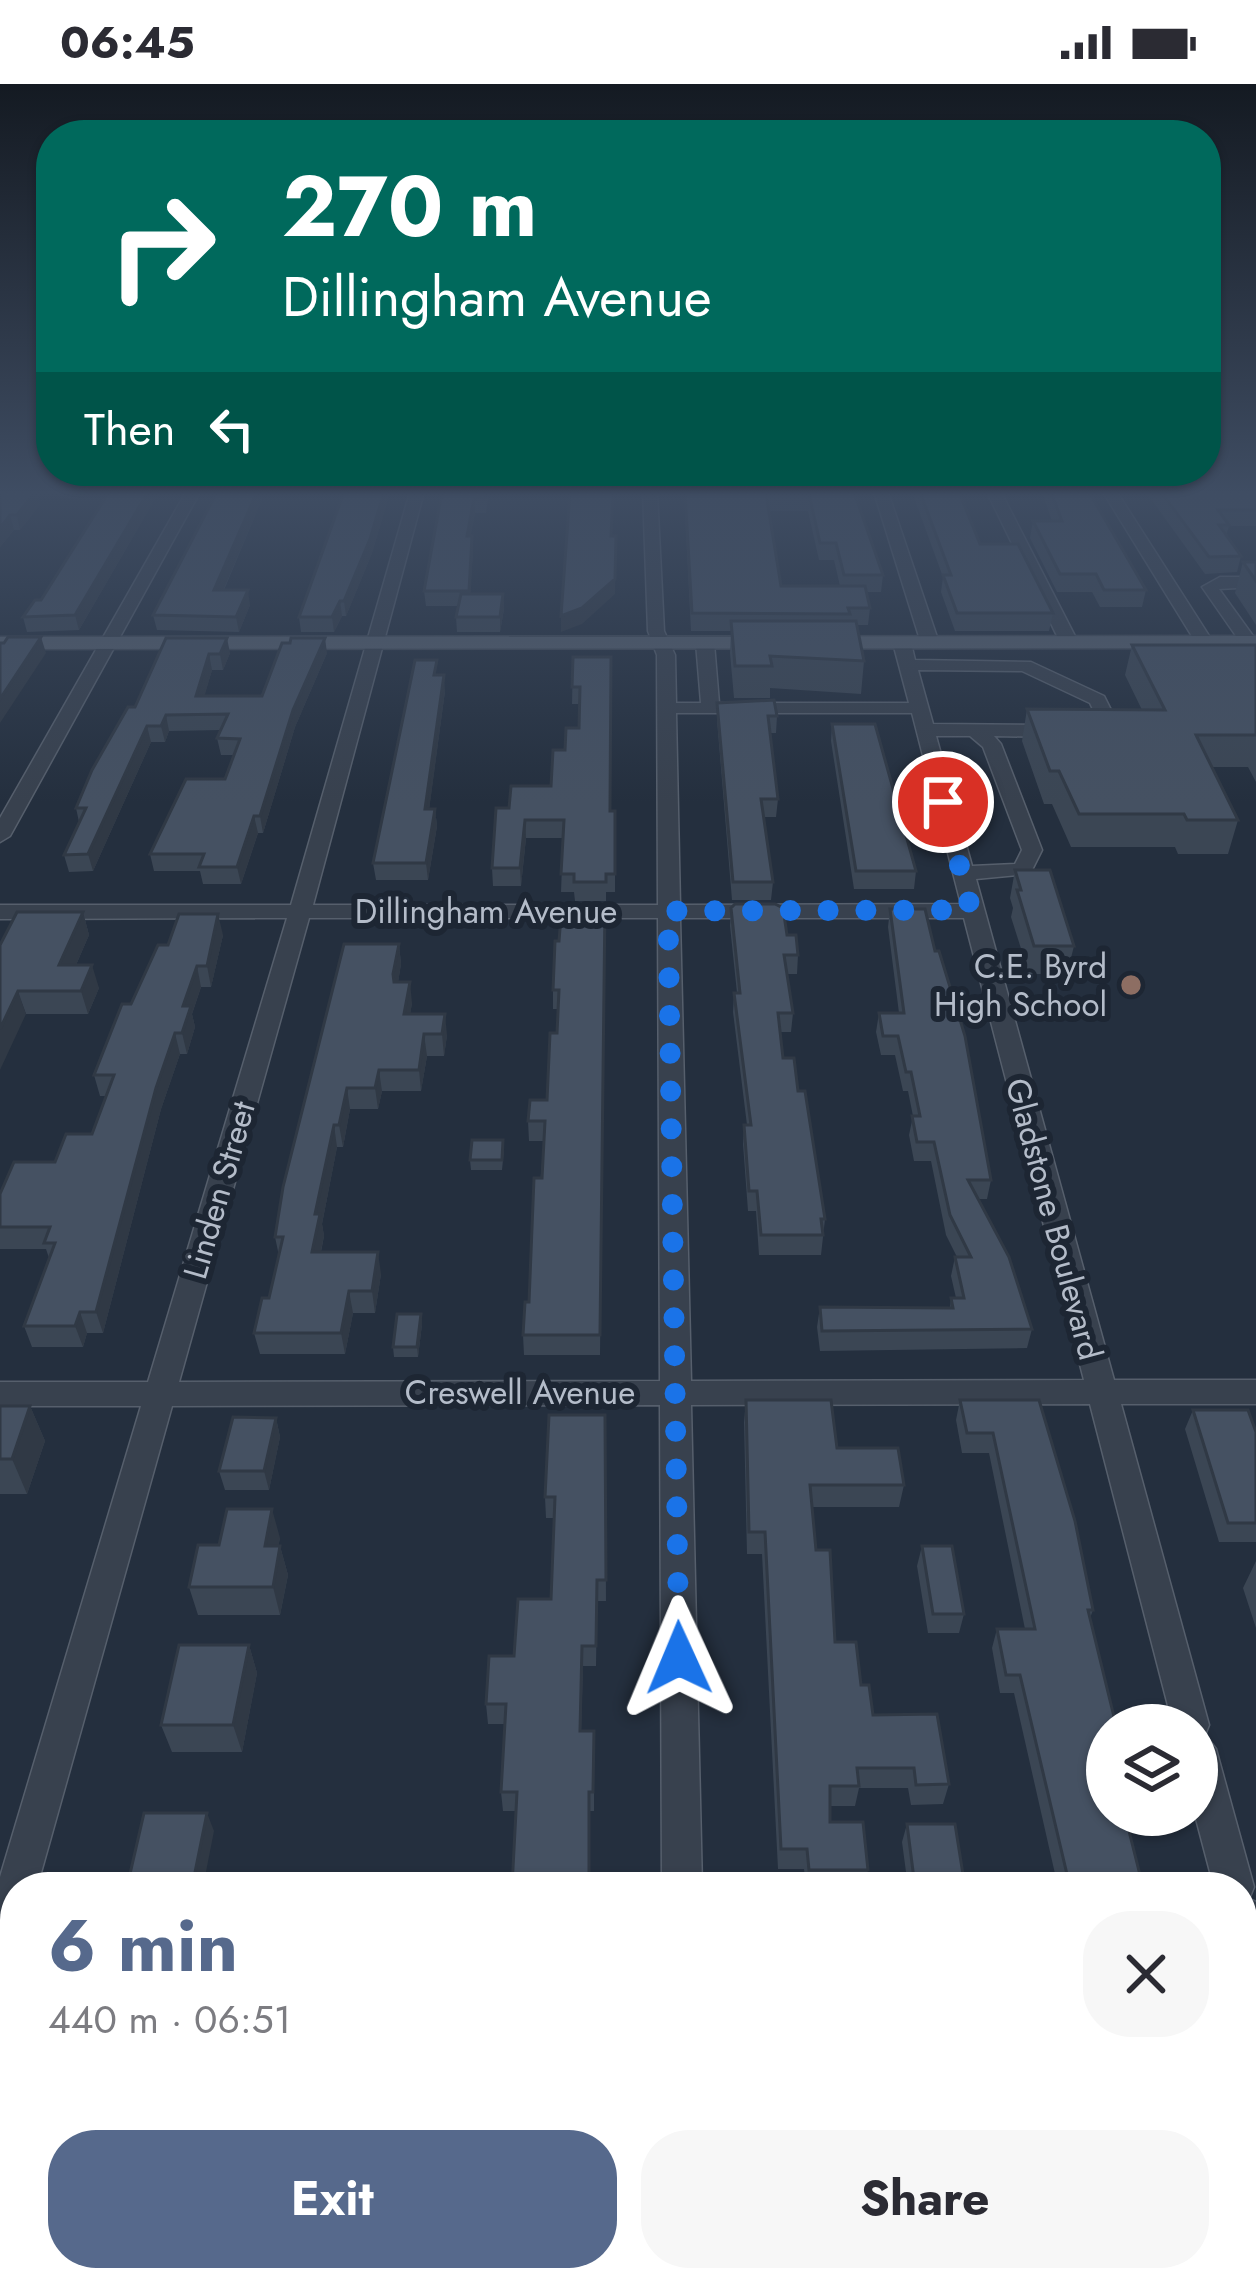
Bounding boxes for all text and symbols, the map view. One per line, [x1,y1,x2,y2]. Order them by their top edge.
text: 06:45 [60,10,195,75]
text: 270 m [282,146,537,268]
icon: right [84,168,240,324]
text: Dillingham Avenue [282,258,712,336]
icon: left [199,396,265,462]
text: Then [84,397,175,462]
pin [892,751,994,853]
icon: arrive [910,769,976,835]
street label: Dillingham Avenue [355,888,617,935]
place label: C.E. Byrd High School [934,943,1107,1028]
marker: C.E. Byrd High School [1118,972,1144,998]
street label: Gladstone Boulevard [994,1073,1114,1365]
street label: Linden Street [171,1096,267,1284]
street label: Creswell Avenue [405,1369,635,1416]
position arrow [616,1595,742,1721]
map controls [1086,1704,1218,1836]
button: layers [1086,1704,1218,1836]
text: 6 min [48,1894,238,1998]
button: close [1083,1911,1209,2037]
text: 440 m · 06:51 [48,1991,291,2048]
button: Exit [48,2130,617,2268]
button: Share [641,2130,1209,2268]

